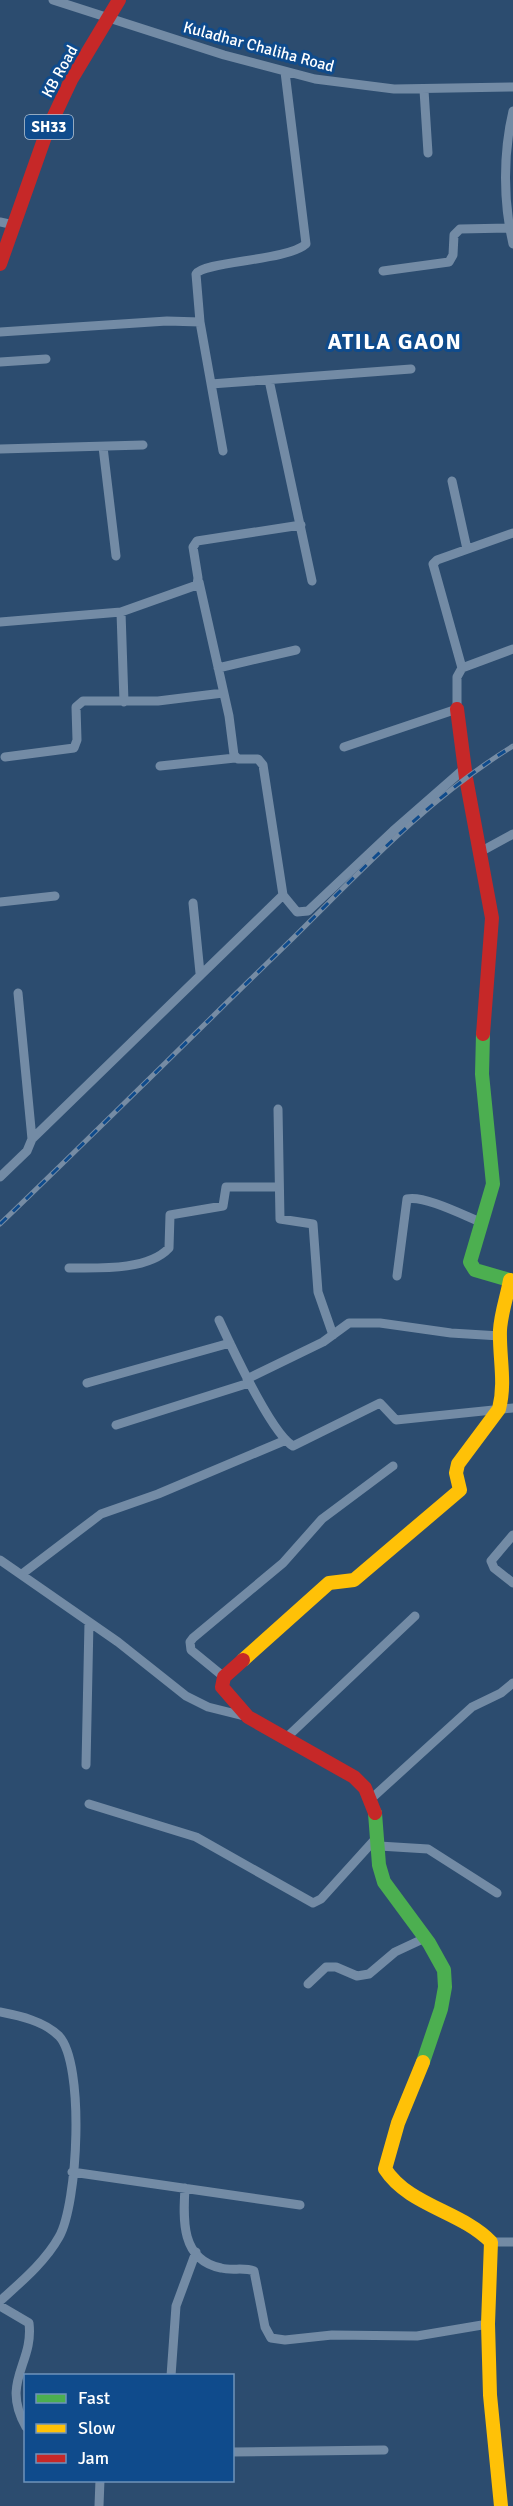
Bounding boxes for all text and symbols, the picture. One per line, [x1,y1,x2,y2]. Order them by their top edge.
street label: Kuladhar Chaliha Road [181,17,336,77]
street label: KB Road [37,42,82,101]
road number: SH33 [25,115,73,139]
district label: ATILA GAON [328,328,462,355]
legend [24,2374,234,2482]
text: Fast [78,2387,110,2409]
text: Slow [78,2417,115,2439]
text: Jam [78,2447,109,2469]

